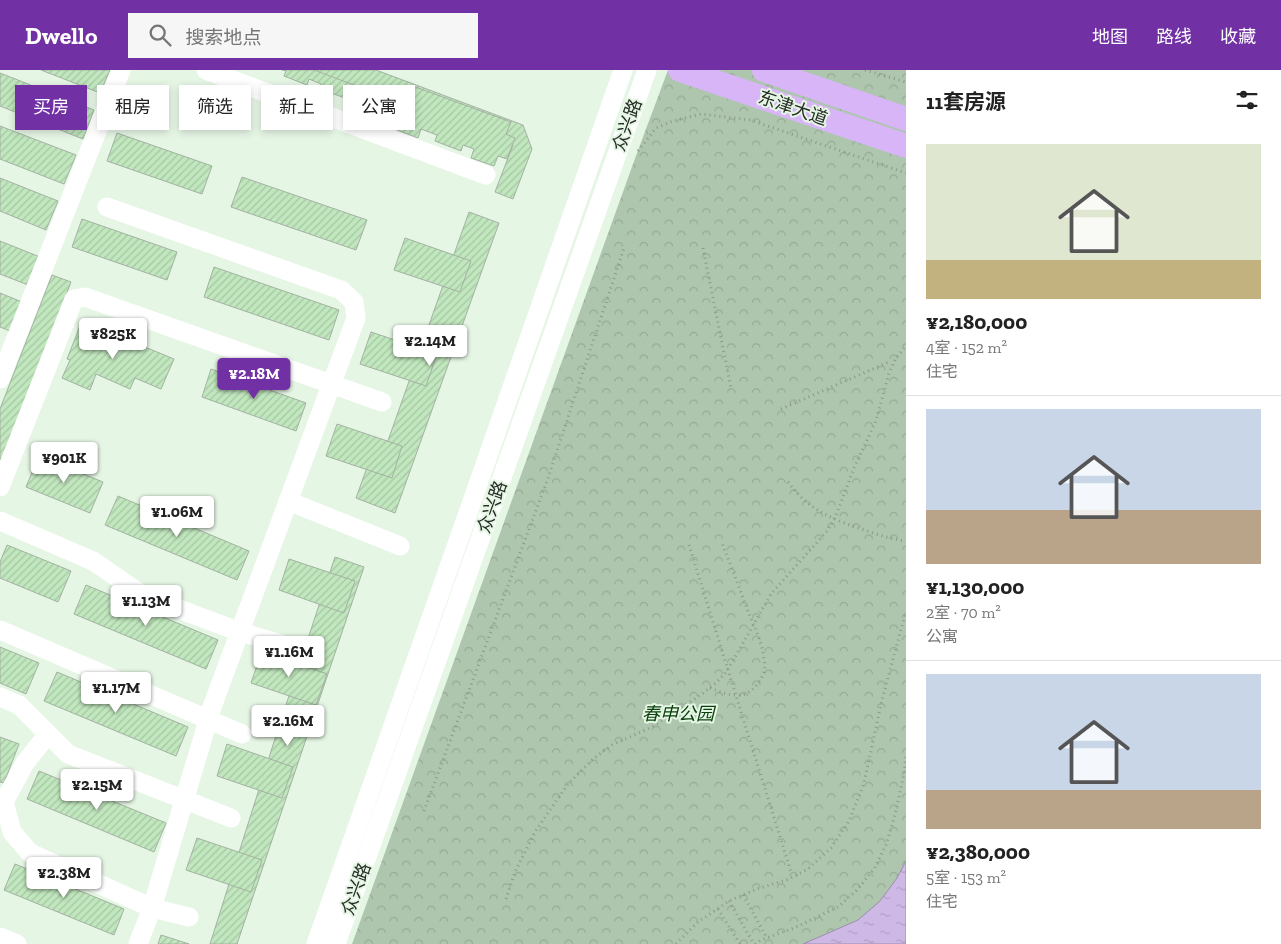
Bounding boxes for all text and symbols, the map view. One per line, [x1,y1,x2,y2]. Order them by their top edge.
search box [128,13,478,58]
text: Dwello [25,21,98,50]
icon: search [146,21,174,49]
text: 搜索地点 [186,26,262,49]
text: 地图 [1092,26,1128,48]
text: 路线 [1156,26,1192,48]
text: 收藏 [1220,26,1256,48]
chip: 买房 [15,85,87,130]
chip: 租房 [97,85,169,130]
chip: 筛选 [179,85,251,130]
chip: 新上 [261,85,333,130]
chip: 公寓 [343,85,415,130]
street label: 东津大道 [755,86,831,130]
icon: filters [1233,86,1261,114]
text: 11套房源 [926,89,1006,114]
street label: 众兴路 [607,96,647,154]
icon: home [1049,176,1139,266]
text: ¥2,180,000 [926,309,1027,334]
pin: ¥825K [78,318,148,360]
text: ¥825K [90,324,136,343]
pin: ¥2.14M [389,324,471,367]
text: ¥2.14M [404,331,456,350]
text: 4室 · 152 m² [926,338,1007,357]
pin: ¥2.18M [213,358,295,400]
text: 住宅 [926,362,958,381]
text: ¥2.18M [228,364,280,383]
pin: ¥901K [29,442,99,484]
icon: home [1049,442,1139,532]
text: ¥901K [42,448,86,467]
street label: 众兴路 [472,478,512,536]
pin: ¥1.06M [136,496,218,538]
text: ¥1.06M [151,502,203,521]
text: ¥1,130,000 [926,574,1024,599]
pin: ¥1.13M [105,584,187,627]
text: ¥1.13M [121,591,171,610]
text: 2室 · 70 m² [926,603,1001,622]
text: 公寓 [926,627,958,646]
pin: ¥1.16M [248,636,330,678]
text: ¥1.16M [264,642,314,661]
pin: ¥1.17M [75,672,157,714]
text: ¥1.17M [92,678,140,697]
park label: 春申公园 [642,703,717,725]
pin: ¥2.16M [247,704,329,747]
icon: home [1049,707,1139,797]
text: ¥2.16M [262,711,314,730]
pin: ¥2.15M [56,768,138,811]
text: ¥2.15M [72,775,122,794]
text: ¥2,380,000 [926,839,1030,864]
pin: ¥2.38M [23,856,105,899]
street label: 众兴路 [336,860,376,918]
text: ¥2.38M [37,863,91,882]
text: 5室 · 153 m² [926,868,1006,887]
text: 住宅 [926,892,958,911]

